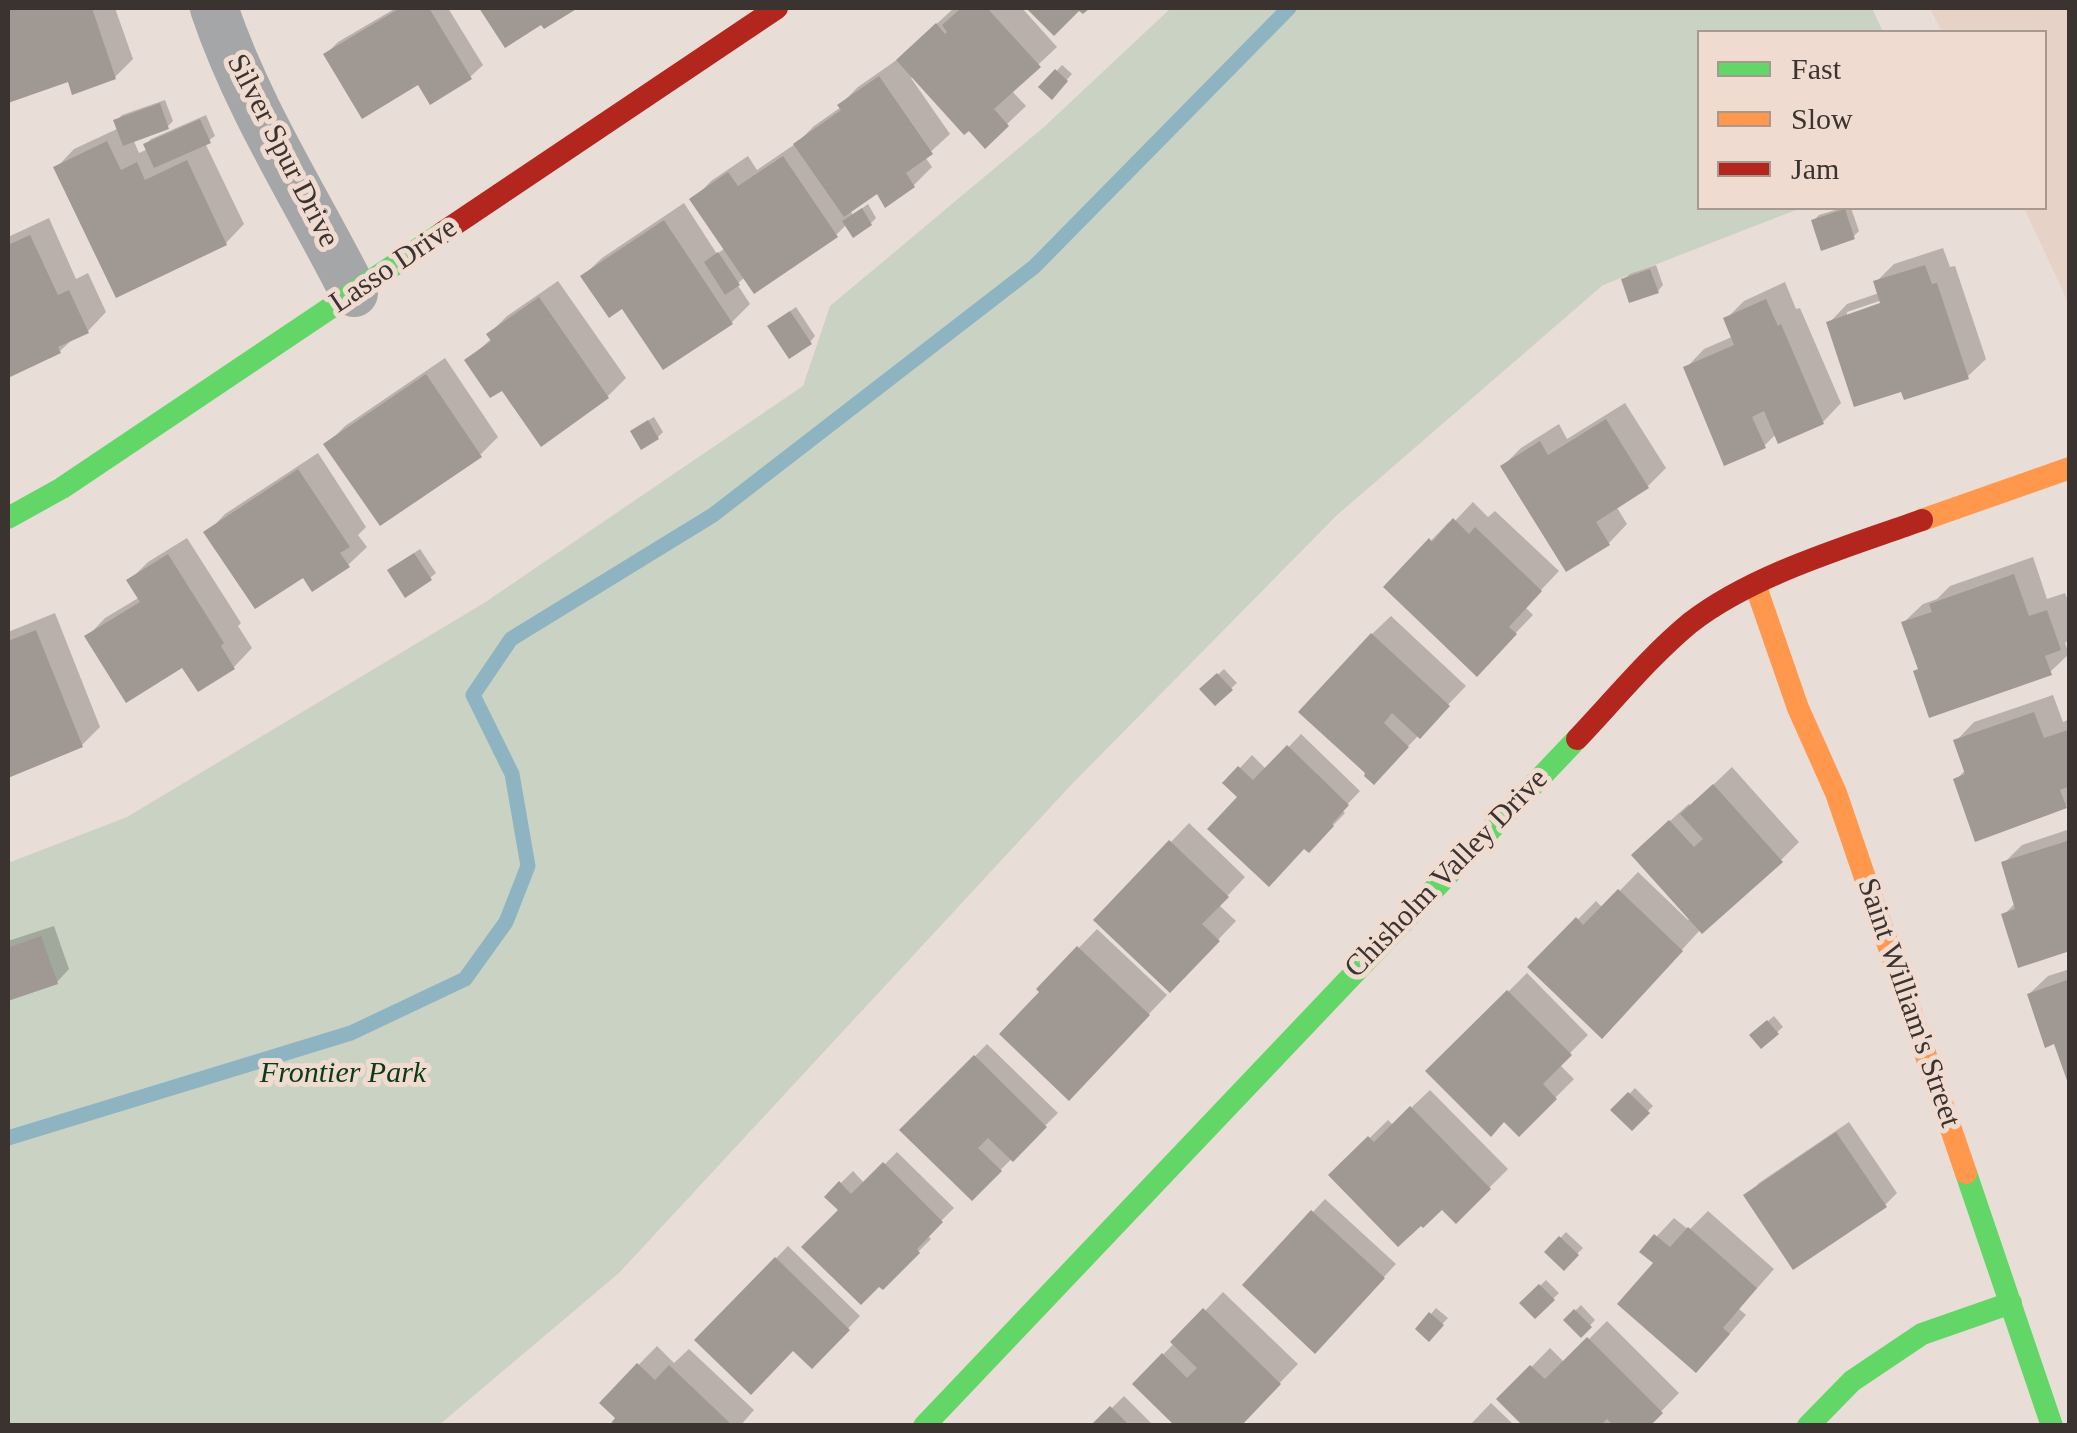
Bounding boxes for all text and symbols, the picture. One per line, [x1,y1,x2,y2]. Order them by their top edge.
legend [1697,30,2047,210]
street label: Silver Spur Drive [218,49,346,253]
text: Fast [1791,52,1841,85]
text: Slow [1791,102,1853,135]
text: Jam [1791,152,1839,185]
street label: Lasso Drive [323,210,465,322]
street label: Chisholm Valley Drive [1338,762,1556,986]
street label: Saint William's Street [1849,874,1967,1132]
park label: Frontier Park [260,1056,426,1092]

